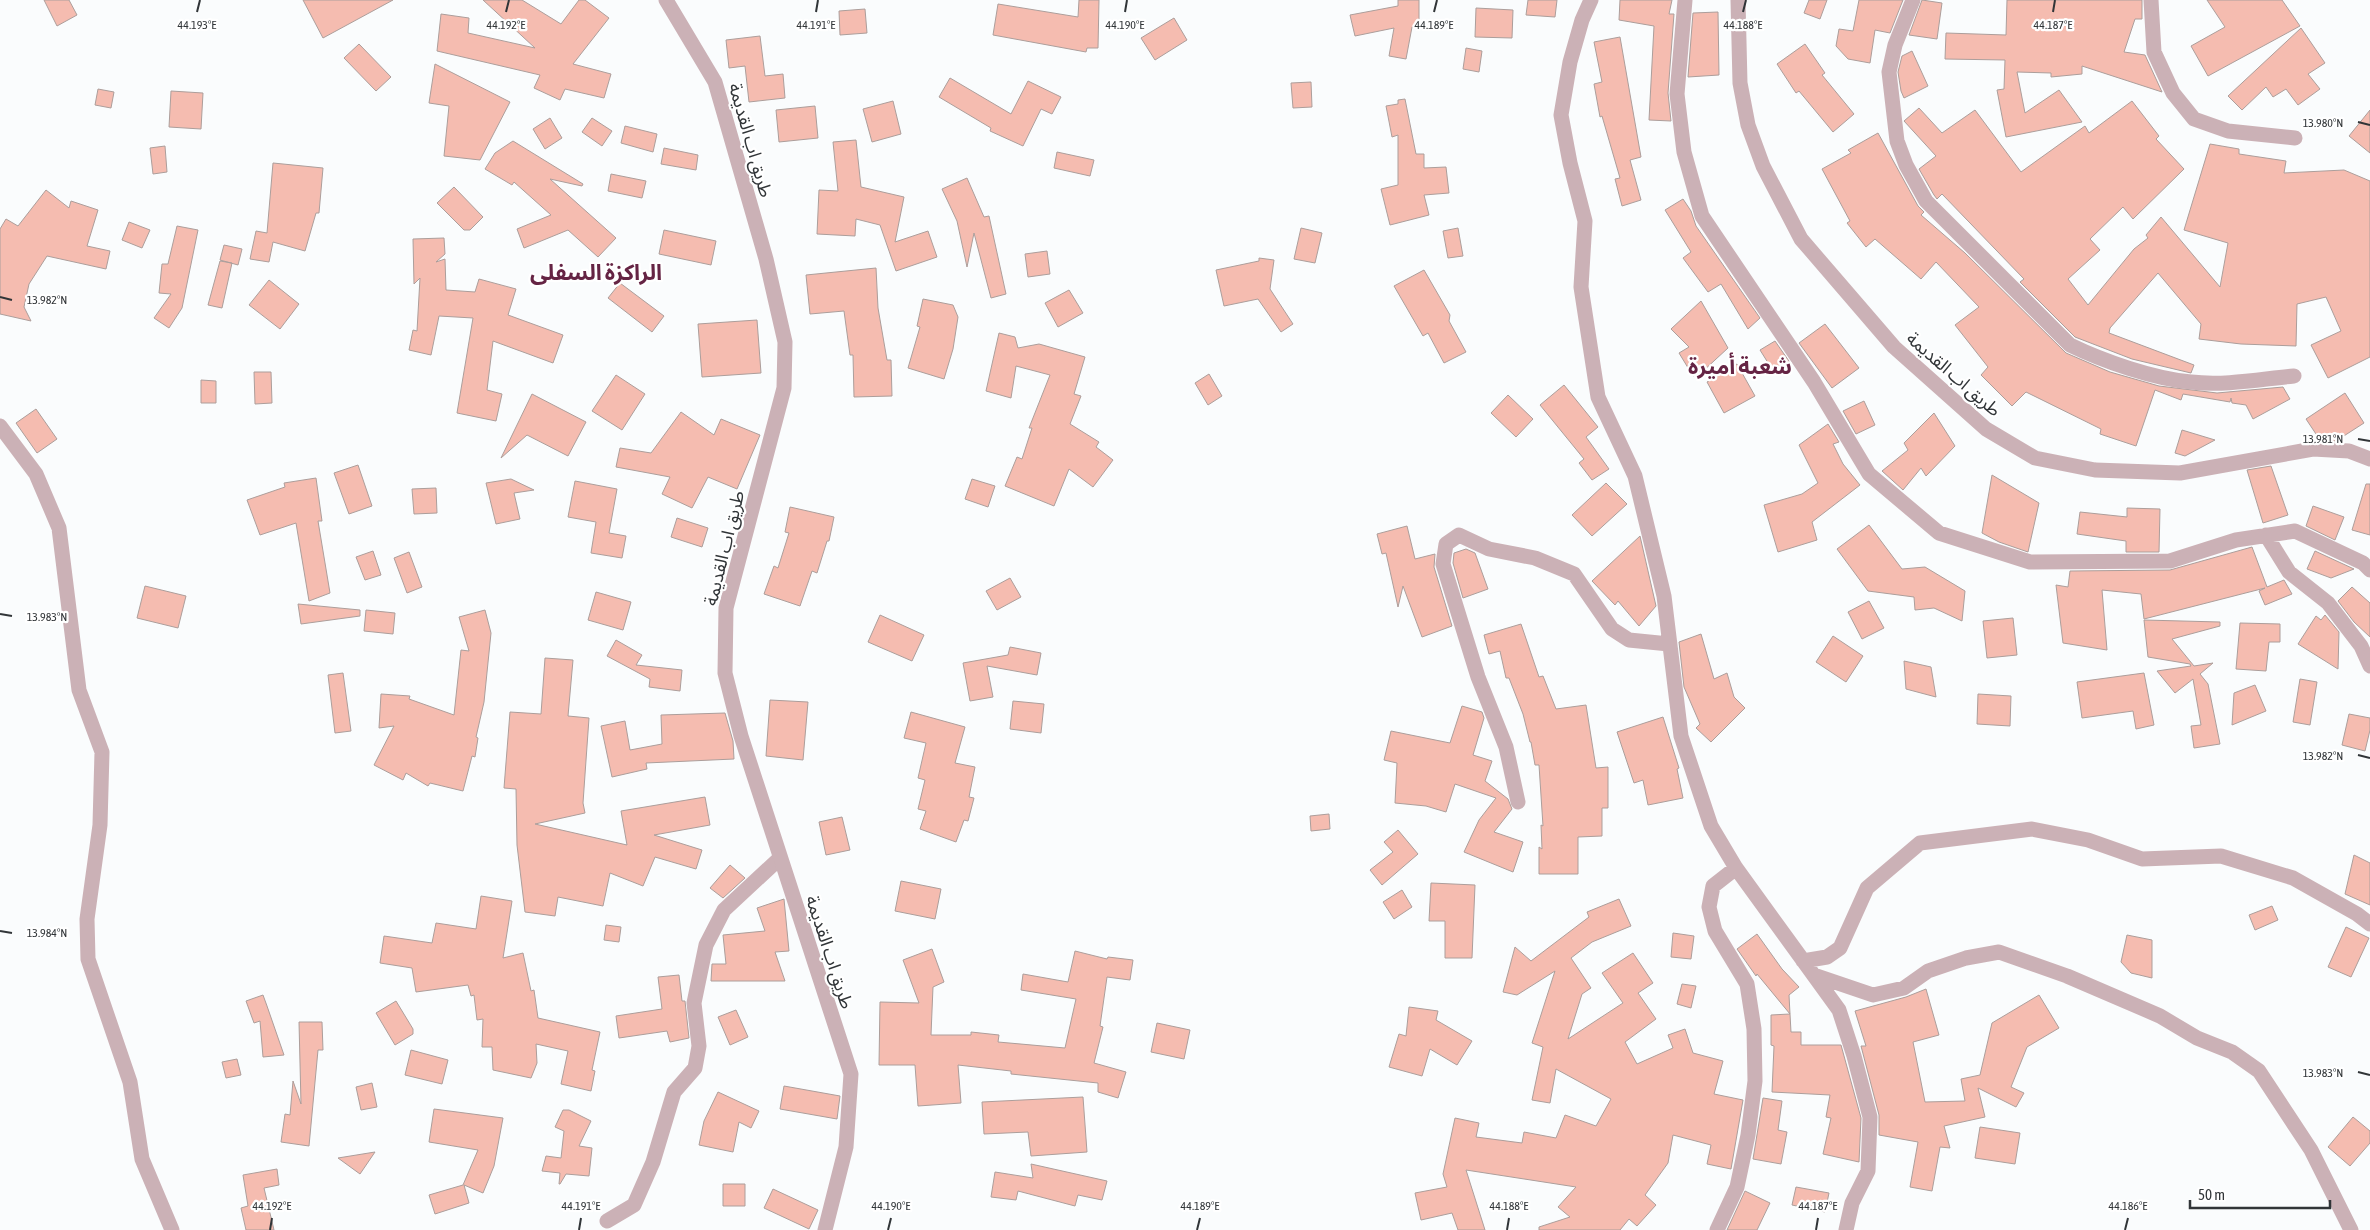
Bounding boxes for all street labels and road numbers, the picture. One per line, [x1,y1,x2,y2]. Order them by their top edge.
street label: طريق اب القديمة [724,80,777,200]
street label: طريق اب القديمة [1902,327,2005,421]
street label: طريق اب القديمة [700,488,749,608]
street label: طريق اب القديمة [801,893,858,1012]

